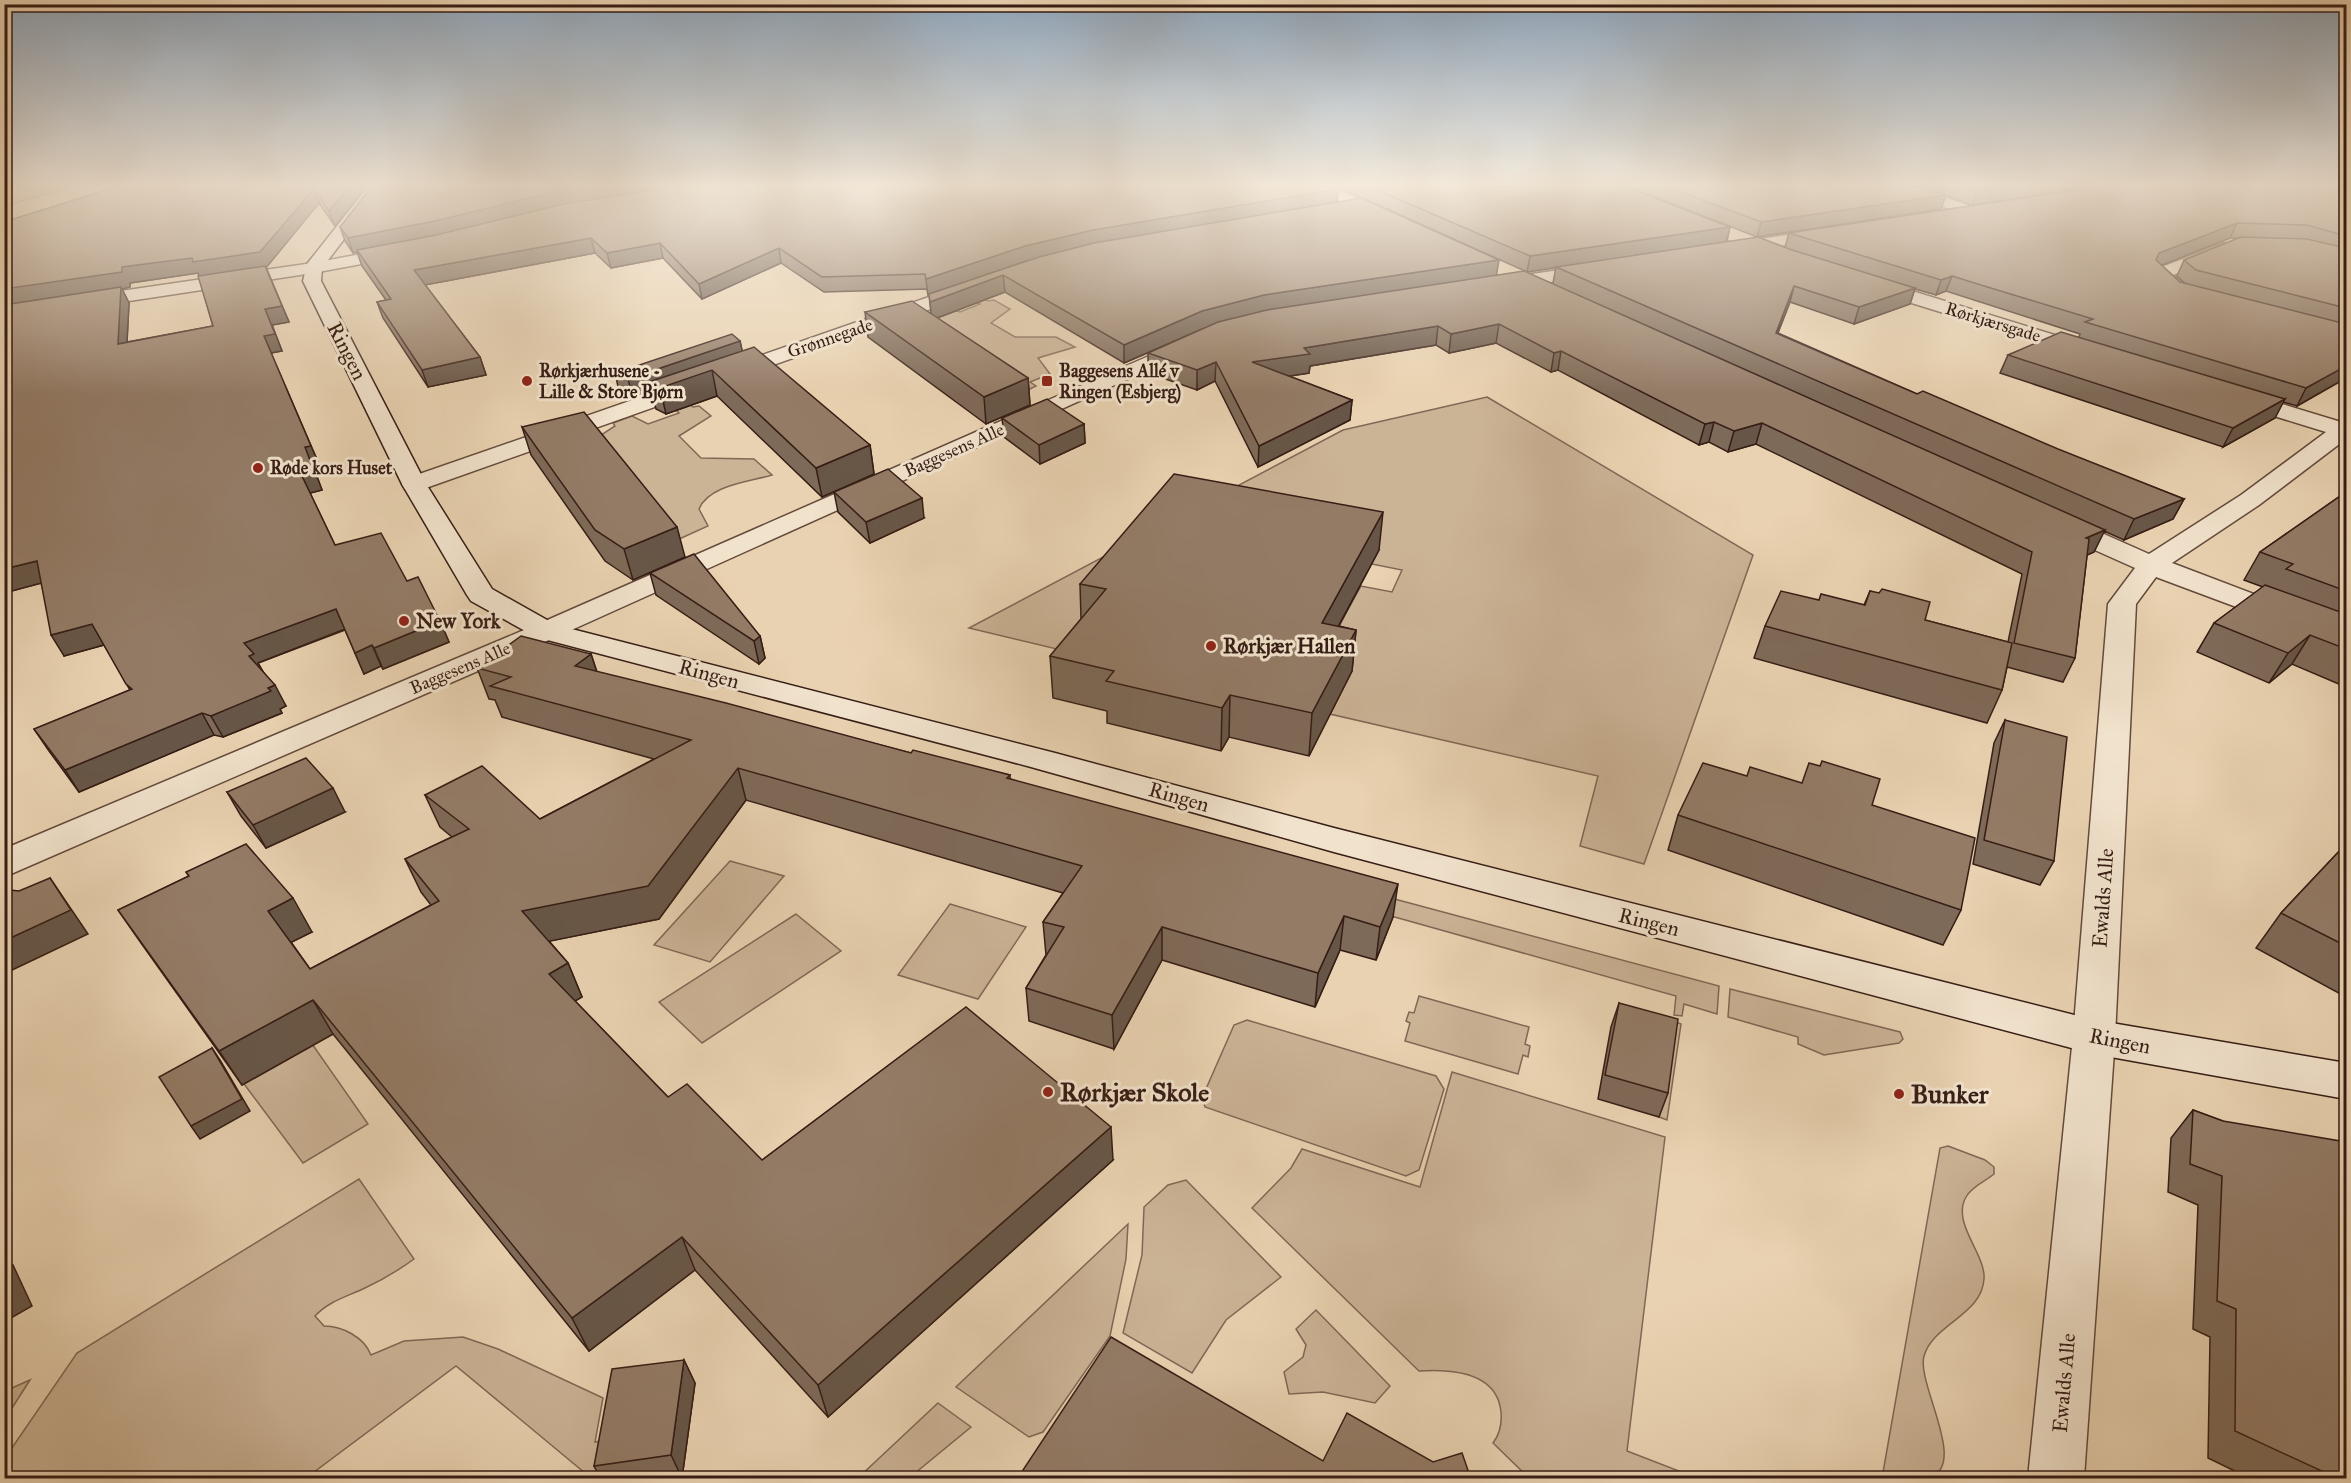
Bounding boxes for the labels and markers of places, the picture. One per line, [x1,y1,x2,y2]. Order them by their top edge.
place label: Rørkjærhusene - Lille & Store Bjørn [539,360,683,404]
place label: Baggesens Allé v Ringen (Esbjerg) [1059,360,1181,404]
marker: Rørkjærhusene - Lille & Store Bjørn [520,374,534,388]
marker: Baggesens Allé v Ringen (Esbjerg) [1040,374,1054,388]
place label: Røde kors Huset [270,457,393,479]
marker: Røde kors Huset [251,461,265,475]
place label: New York [416,608,502,634]
marker: New York [397,614,411,628]
place label: Rørkjær Hallen [1223,633,1356,659]
marker: Rørkjær Hallen [1204,639,1218,653]
place label: Rørkjær Skole [1060,1076,1209,1108]
place label: Bunker [1911,1078,1990,1110]
marker: Rørkjær Skole [1041,1085,1055,1099]
marker: Bunker [1892,1087,1906,1101]

